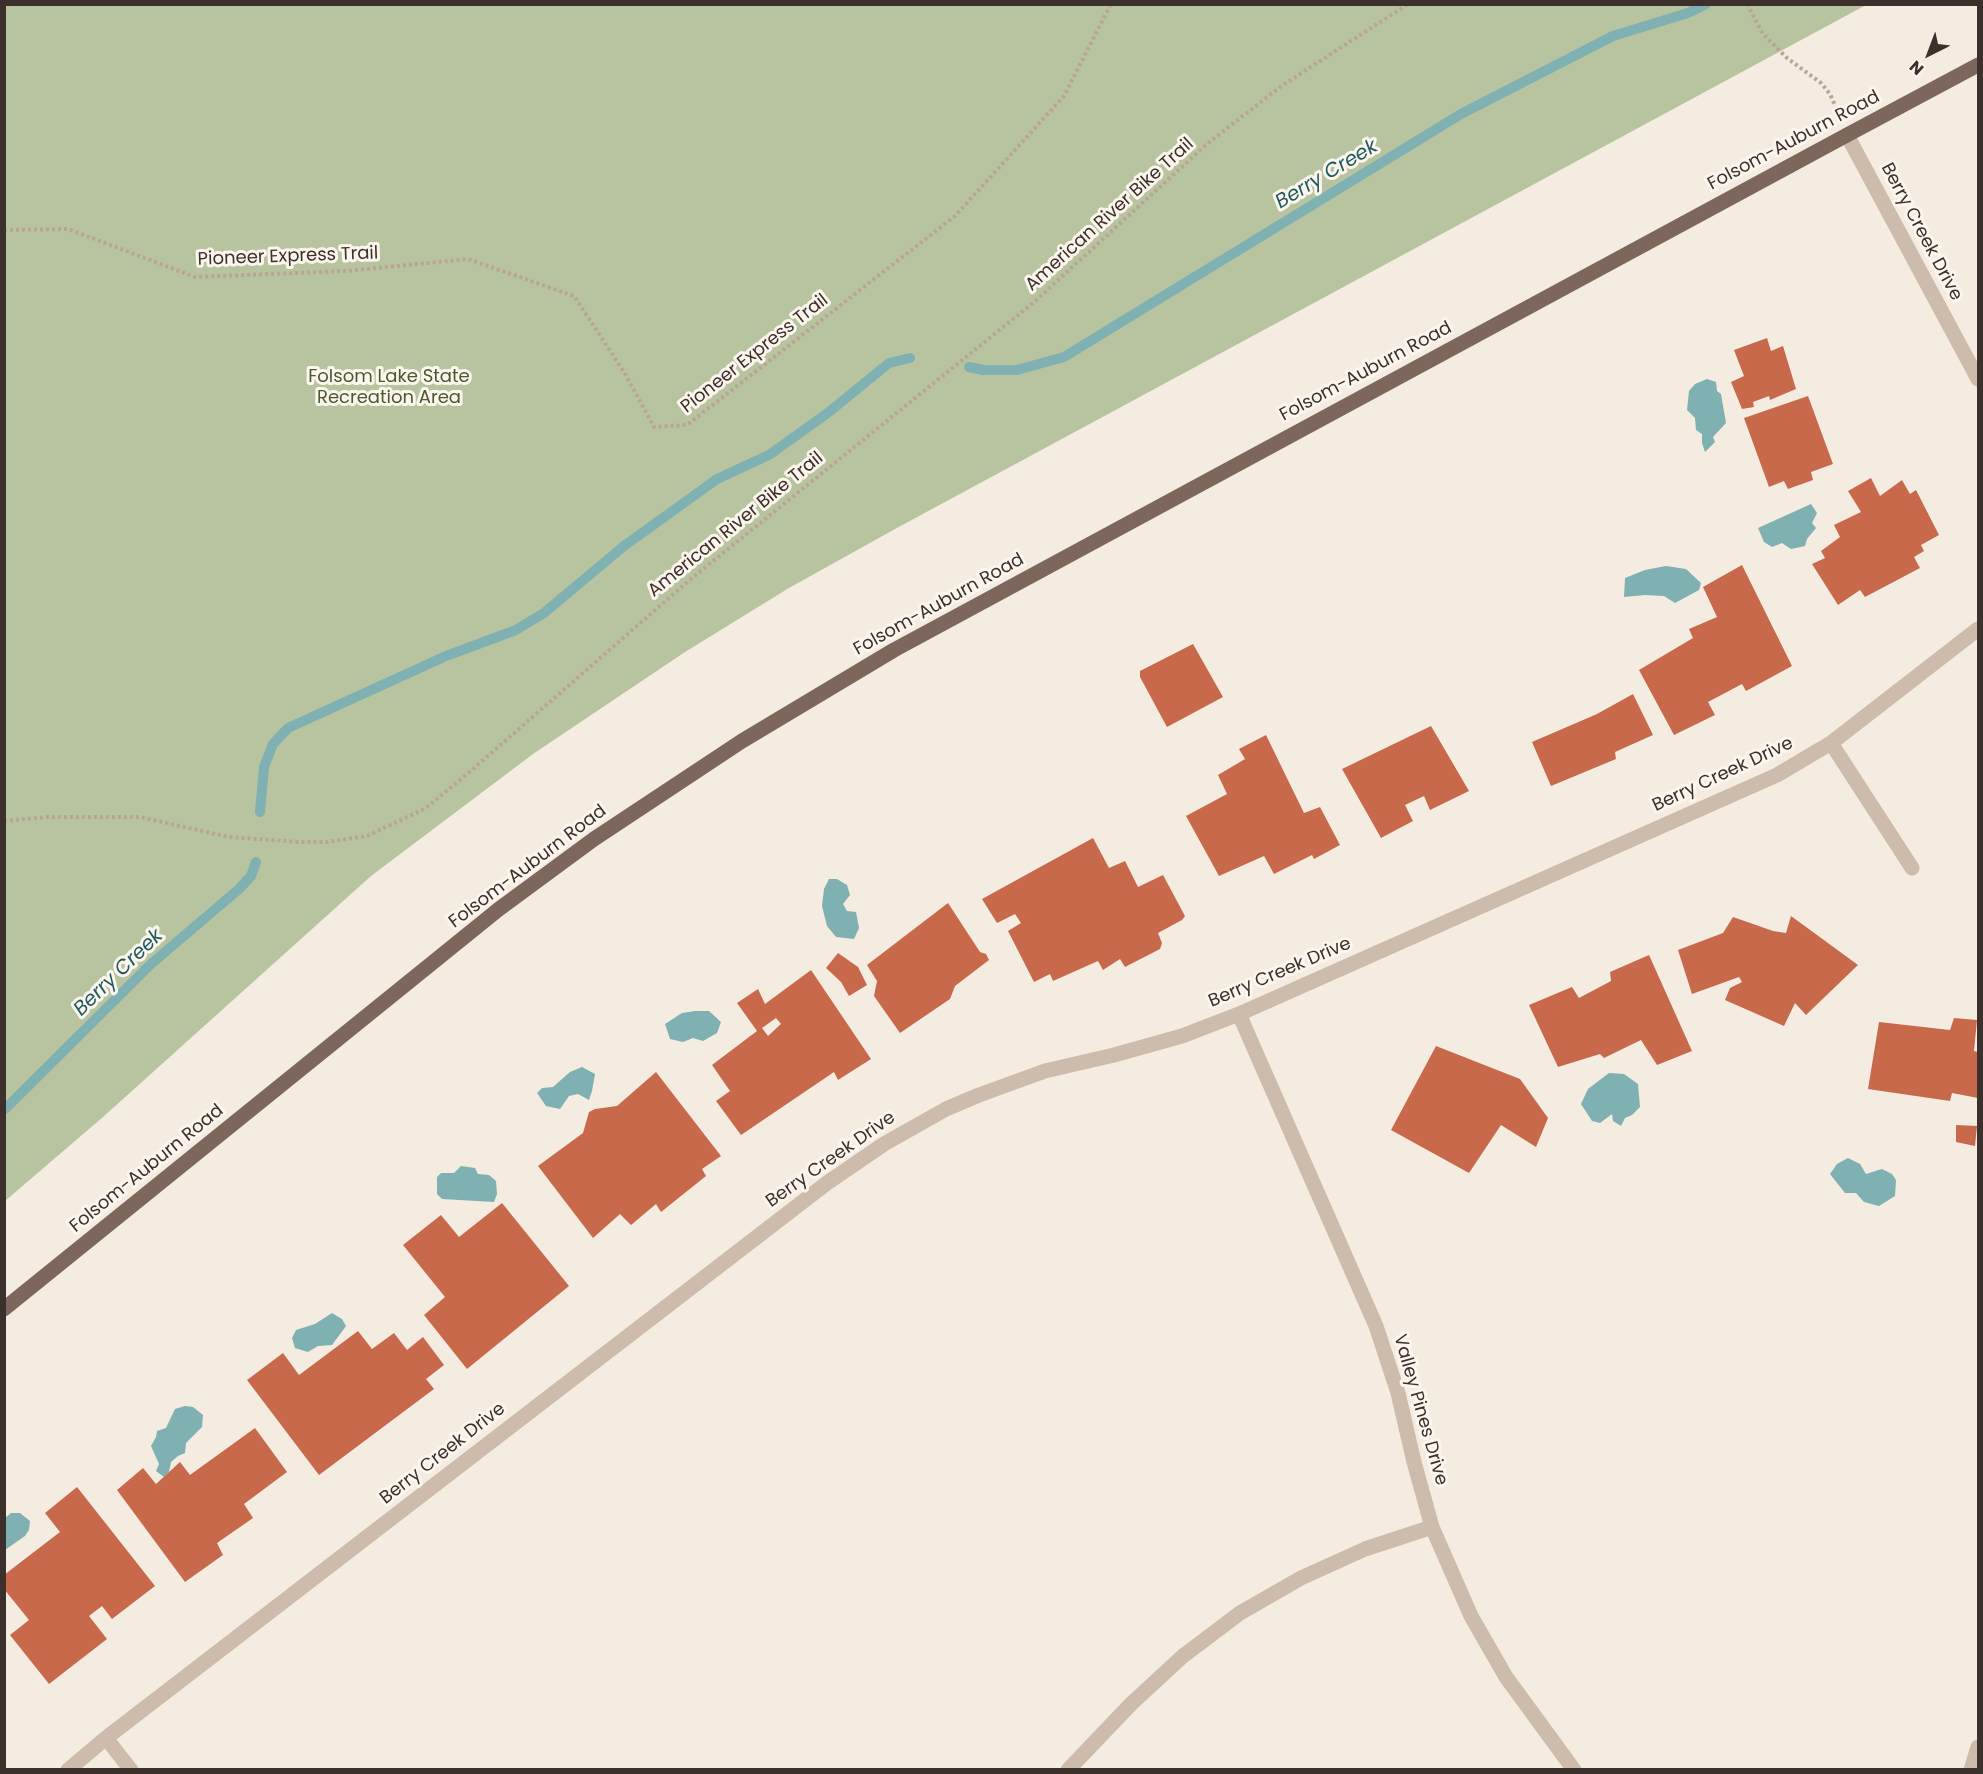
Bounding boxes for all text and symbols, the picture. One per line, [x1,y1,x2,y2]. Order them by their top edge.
north arrow [1899,24,1959,84]
text: N [1904,55,1929,80]
street label: Folsom-Auburn Road [1704,86,1884,196]
street label: American River Bike Trail [1022,134,1198,296]
water label: Berry Creek [1272,135,1382,215]
street label: Berry Creek Drive [1876,160,1966,304]
street label: Pioneer Express Trail [197,243,379,271]
street label: Pioneer Express Trail [677,290,833,418]
street label: Folsom-Auburn Road [1276,317,1456,427]
park label: Folsom Lake State Recreation Area [308,366,470,409]
street label: American River Bike Trail [644,448,828,602]
street label: Folsom-Auburn Road [850,549,1028,661]
street label: Berry Creek Drive [1649,733,1797,817]
street label: Folsom-Auburn Road [445,801,611,933]
water label: Berry Creek [69,924,169,1022]
street label: Berry Creek Drive [1206,933,1354,1013]
street label: Folsom-Auburn Road [66,1100,228,1238]
street label: Berry Creek Drive [762,1107,900,1213]
street label: Valley Pines Drive [1388,1332,1452,1488]
street label: Berry Creek Drive [376,1398,510,1510]

